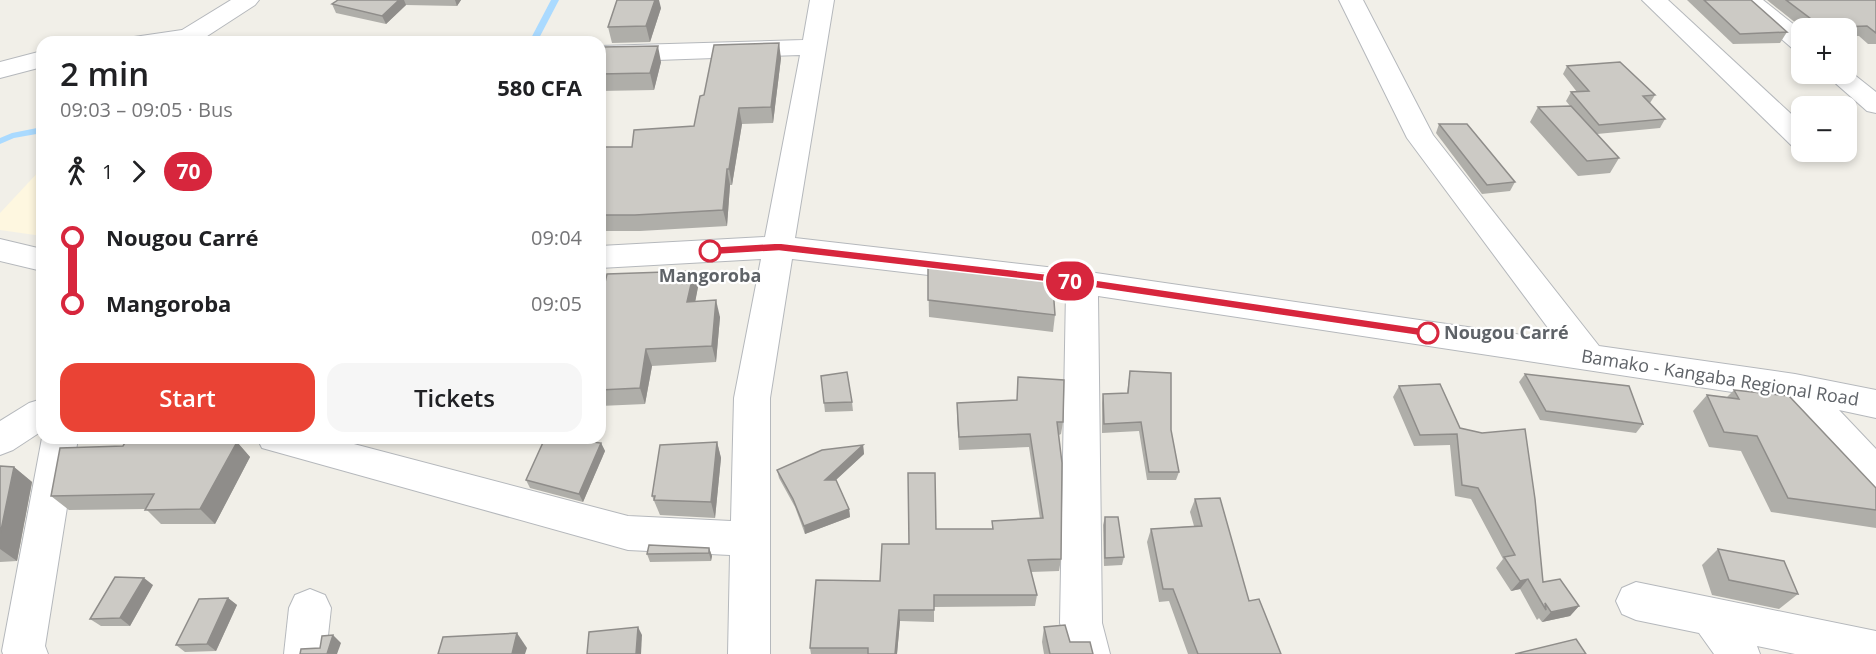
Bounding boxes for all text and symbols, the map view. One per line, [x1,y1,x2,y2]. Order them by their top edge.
map controls [1791,18,1857,162]
button: + [1791,18,1857,84]
text: 2 min [60,51,149,96]
text: 580 CFA [497,72,582,102]
text: 09:03 – 09:05 · Bus [60,96,233,123]
button: − [1791,96,1857,162]
icon: walk [60,155,93,188]
icon: forward [122,155,155,188]
text: 70 [176,157,200,185]
text: 1 [102,158,113,185]
text: Nougou Carré [106,222,258,252]
text: 09:04 [531,224,582,251]
marker: Mangoroba [699,240,721,262]
line badge: 70 [1043,262,1097,300]
place label: Mangoroba [659,263,761,287]
text: 70 [1058,267,1082,295]
text: Mangoroba [106,288,231,318]
text: 09:05 [531,290,582,317]
place label: Nougou Carré [1444,320,1569,344]
marker: Nougou Carré [1417,322,1439,344]
street label: Bamako - Kangaba Regional Road [1580,343,1861,411]
button: Start [60,363,315,432]
button: Tickets [327,363,582,432]

